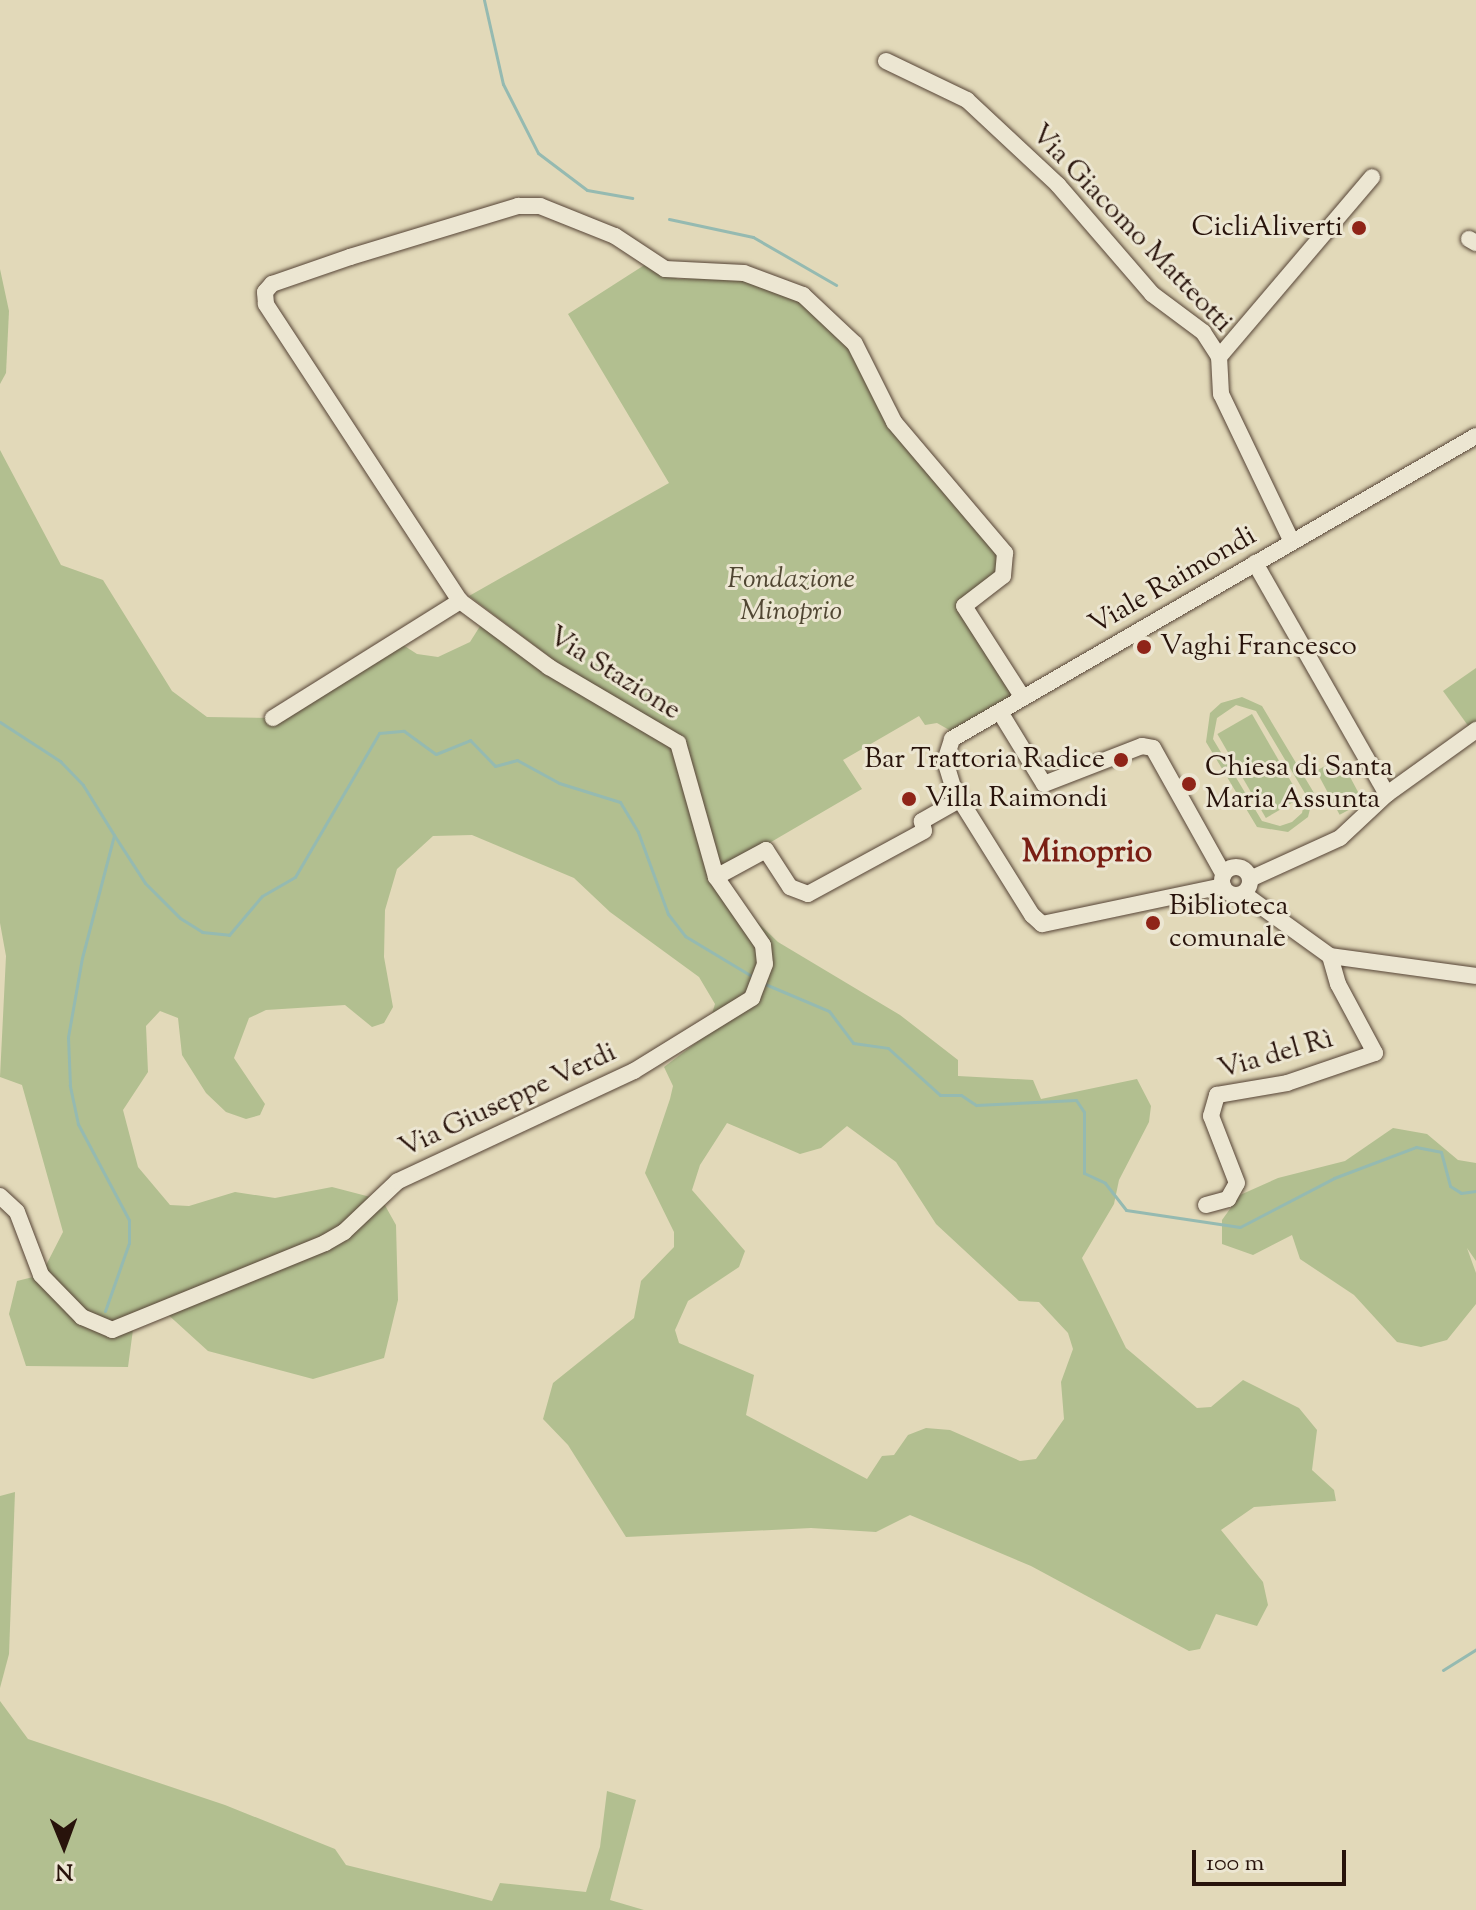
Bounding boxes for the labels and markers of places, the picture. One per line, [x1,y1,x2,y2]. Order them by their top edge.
place label: CicliAliverti [1191,211,1343,245]
marker: CicliAliverti [1350,219,1368,237]
place label: Vaghi Francesco [1160,630,1357,664]
marker: Vaghi Francesco [1135,638,1153,656]
place label: Bar Trattoria Radice [864,743,1105,777]
marker: Bar Trattoria Radice [1112,751,1130,769]
place label: Chiesa di Santa Maria Assunta [1205,751,1393,817]
marker: Chiesa di Santa Maria Assunta [1180,775,1198,793]
place label: Villa Raimondi [925,782,1108,816]
marker: Villa Raimondi [900,790,918,808]
place label: Biblioteca comunale [1169,890,1288,956]
marker: Biblioteca comunale [1144,914,1162,932]

